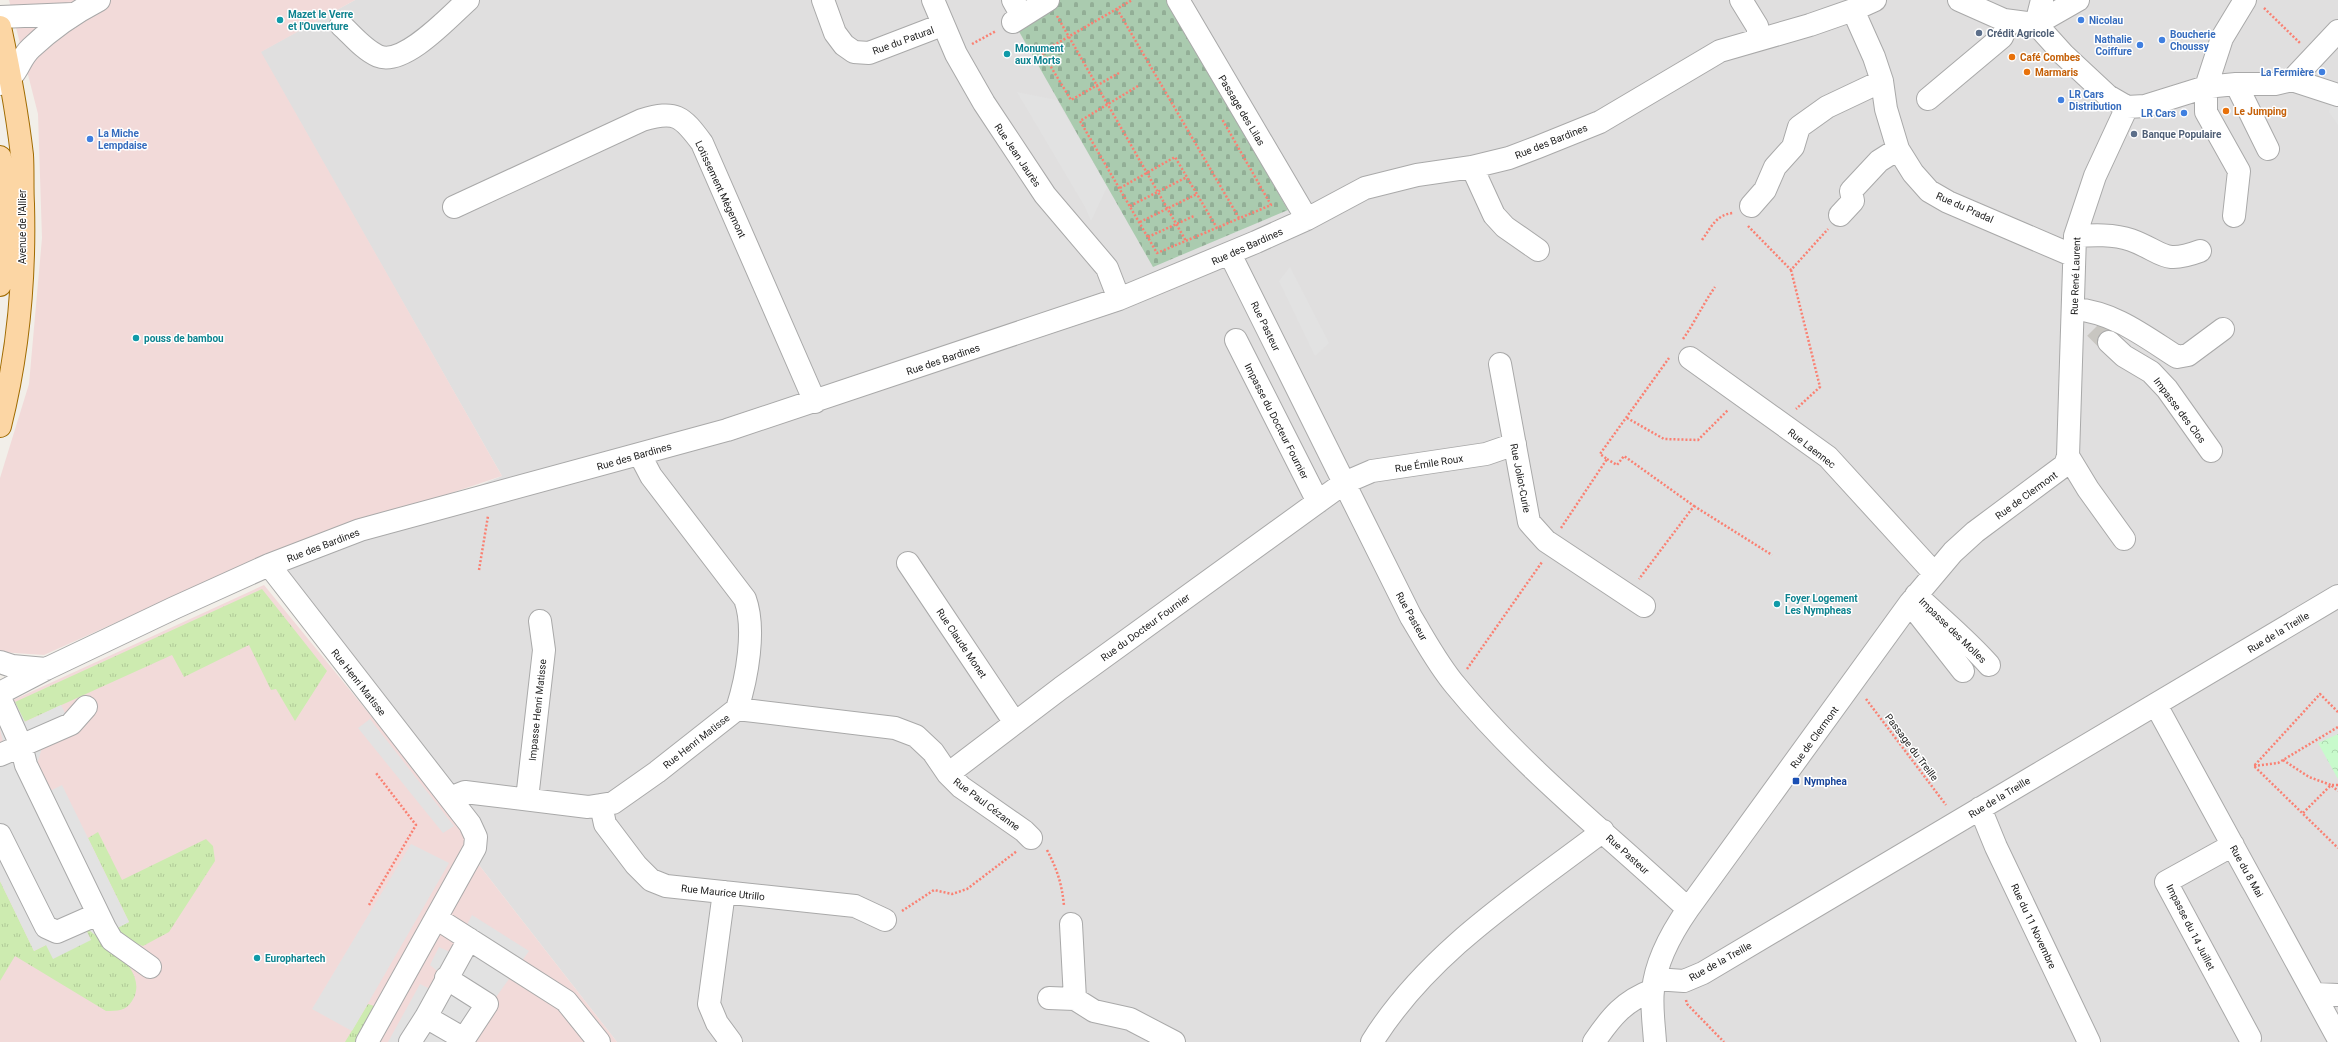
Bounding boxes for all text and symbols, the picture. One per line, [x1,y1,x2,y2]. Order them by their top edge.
place label: Mazet le Verre et l'Ouverture [288,9,354,32]
marker: Mazet le Verre et l'Ouverture [275,15,285,25]
marker: Nicolau [2076,15,2086,25]
place label: Nicolau [2089,15,2124,26]
street label: Rue du Patural [871,24,935,57]
marker: Crédit Agricole [1974,28,1984,38]
place label: Crédit Agricole [1987,28,2055,39]
place label: Boucherie Choussy [2170,29,2216,52]
place label: Nathalie Coiffure [2095,34,2133,57]
marker: Boucherie Choussy [2157,35,2167,45]
marker: Nathalie Coiffure [2135,40,2145,50]
place label: Monument aux Morts [1015,43,1064,66]
marker: Monument aux Morts [1002,49,1012,59]
marker: Café Combes [2007,52,2017,62]
place label: Café Combes [2020,52,2080,63]
marker: Marmaris [2022,67,2032,77]
place label: Marmaris [2035,67,2078,78]
place label: La Fermière [2261,67,2315,78]
marker: La Fermière [2317,67,2327,77]
street label: Passage des Lilas [1216,73,1267,148]
place label: LR Cars Distribution [2069,89,2122,112]
marker: LR Cars Distribution [2056,95,2066,105]
marker: Le Jumping [2221,106,2231,116]
place label: Le Jumping [2234,106,2287,117]
place label: LR Cars [2141,108,2176,119]
marker: LR Cars [2179,108,2189,118]
street label: Rue Jean Jaurès [992,122,1043,189]
street label: Rue des Bardines [1513,122,1589,161]
place label: La Miche Lempdaise [98,128,148,151]
marker: Banque Populaire [2129,129,2139,139]
place label: Banque Populaire [2142,129,2222,140]
marker: La Miche Lempdaise [85,134,95,144]
street label: Lotissement Mègemont [693,139,748,240]
street label: Avenue de l'Allier [17,189,28,264]
street label: Rue du Pradal [1934,190,1995,225]
street label: Rue des Bardines [1210,226,1285,267]
street label: Rue René Laurent [2069,237,2082,315]
street label: Rue Pasteur [1249,300,1283,353]
marker: pouss de bambou [131,333,141,343]
place label: pouss de bambou [144,333,224,344]
street label: Rue des Bardines [905,342,981,377]
street label: Impasse du Docteur Fournier [1243,362,1311,481]
street label: Impasse des Clos [2151,375,2208,445]
street label: Rue Laennec [1786,426,1838,470]
street label: Rue des Bardines [596,441,673,472]
street label: Rue Joliot-Curie [1508,442,1533,514]
street label: Rue Émile Roux [1394,452,1464,474]
street label: Rue de Clermont [1993,469,2059,522]
street label: Rue des Bardines [285,527,361,564]
street label: Rue Pasteur [1394,590,1430,643]
street label: Rue du Docteur Fournier [1099,591,1192,663]
place label: Foyer Logement Les Nympheas [1785,593,1858,616]
street label: Impasse des Molles [1917,595,1988,665]
marker: Foyer Logement Les Nympheas [1772,599,1782,609]
street label: Rue Claude Monet [934,606,989,680]
street label: Rue de la Treille [2245,610,2311,655]
street label: Rue Henri Matisse [329,647,388,718]
street label: Impasse Henri Matisse [527,659,548,762]
street label: Rue de Clermont [1788,704,1841,770]
street label: Rue Henri Matisse [661,712,732,771]
street label: Passage du Treille [1883,712,1940,783]
street label: Rue de la Treille [1966,775,2032,820]
street label: Rue Paul Cézanne [951,776,1022,833]
marker: Nymphea [1791,776,1801,786]
place label: Nymphea [1804,776,1847,787]
street label: Rue Pasteur [1604,832,1652,877]
street label: Rue du 8 Mai [2228,843,2265,899]
street label: Rue du 11 Novembre [2009,882,2058,971]
street label: Impasse du 14 Juillet [2164,882,2217,972]
street label: Rue Maurice Utrillo [681,883,766,902]
street label: Rue de la Treille [1687,940,1753,983]
marker: Europhartech [252,953,262,963]
place label: Europhartech [265,953,326,964]

